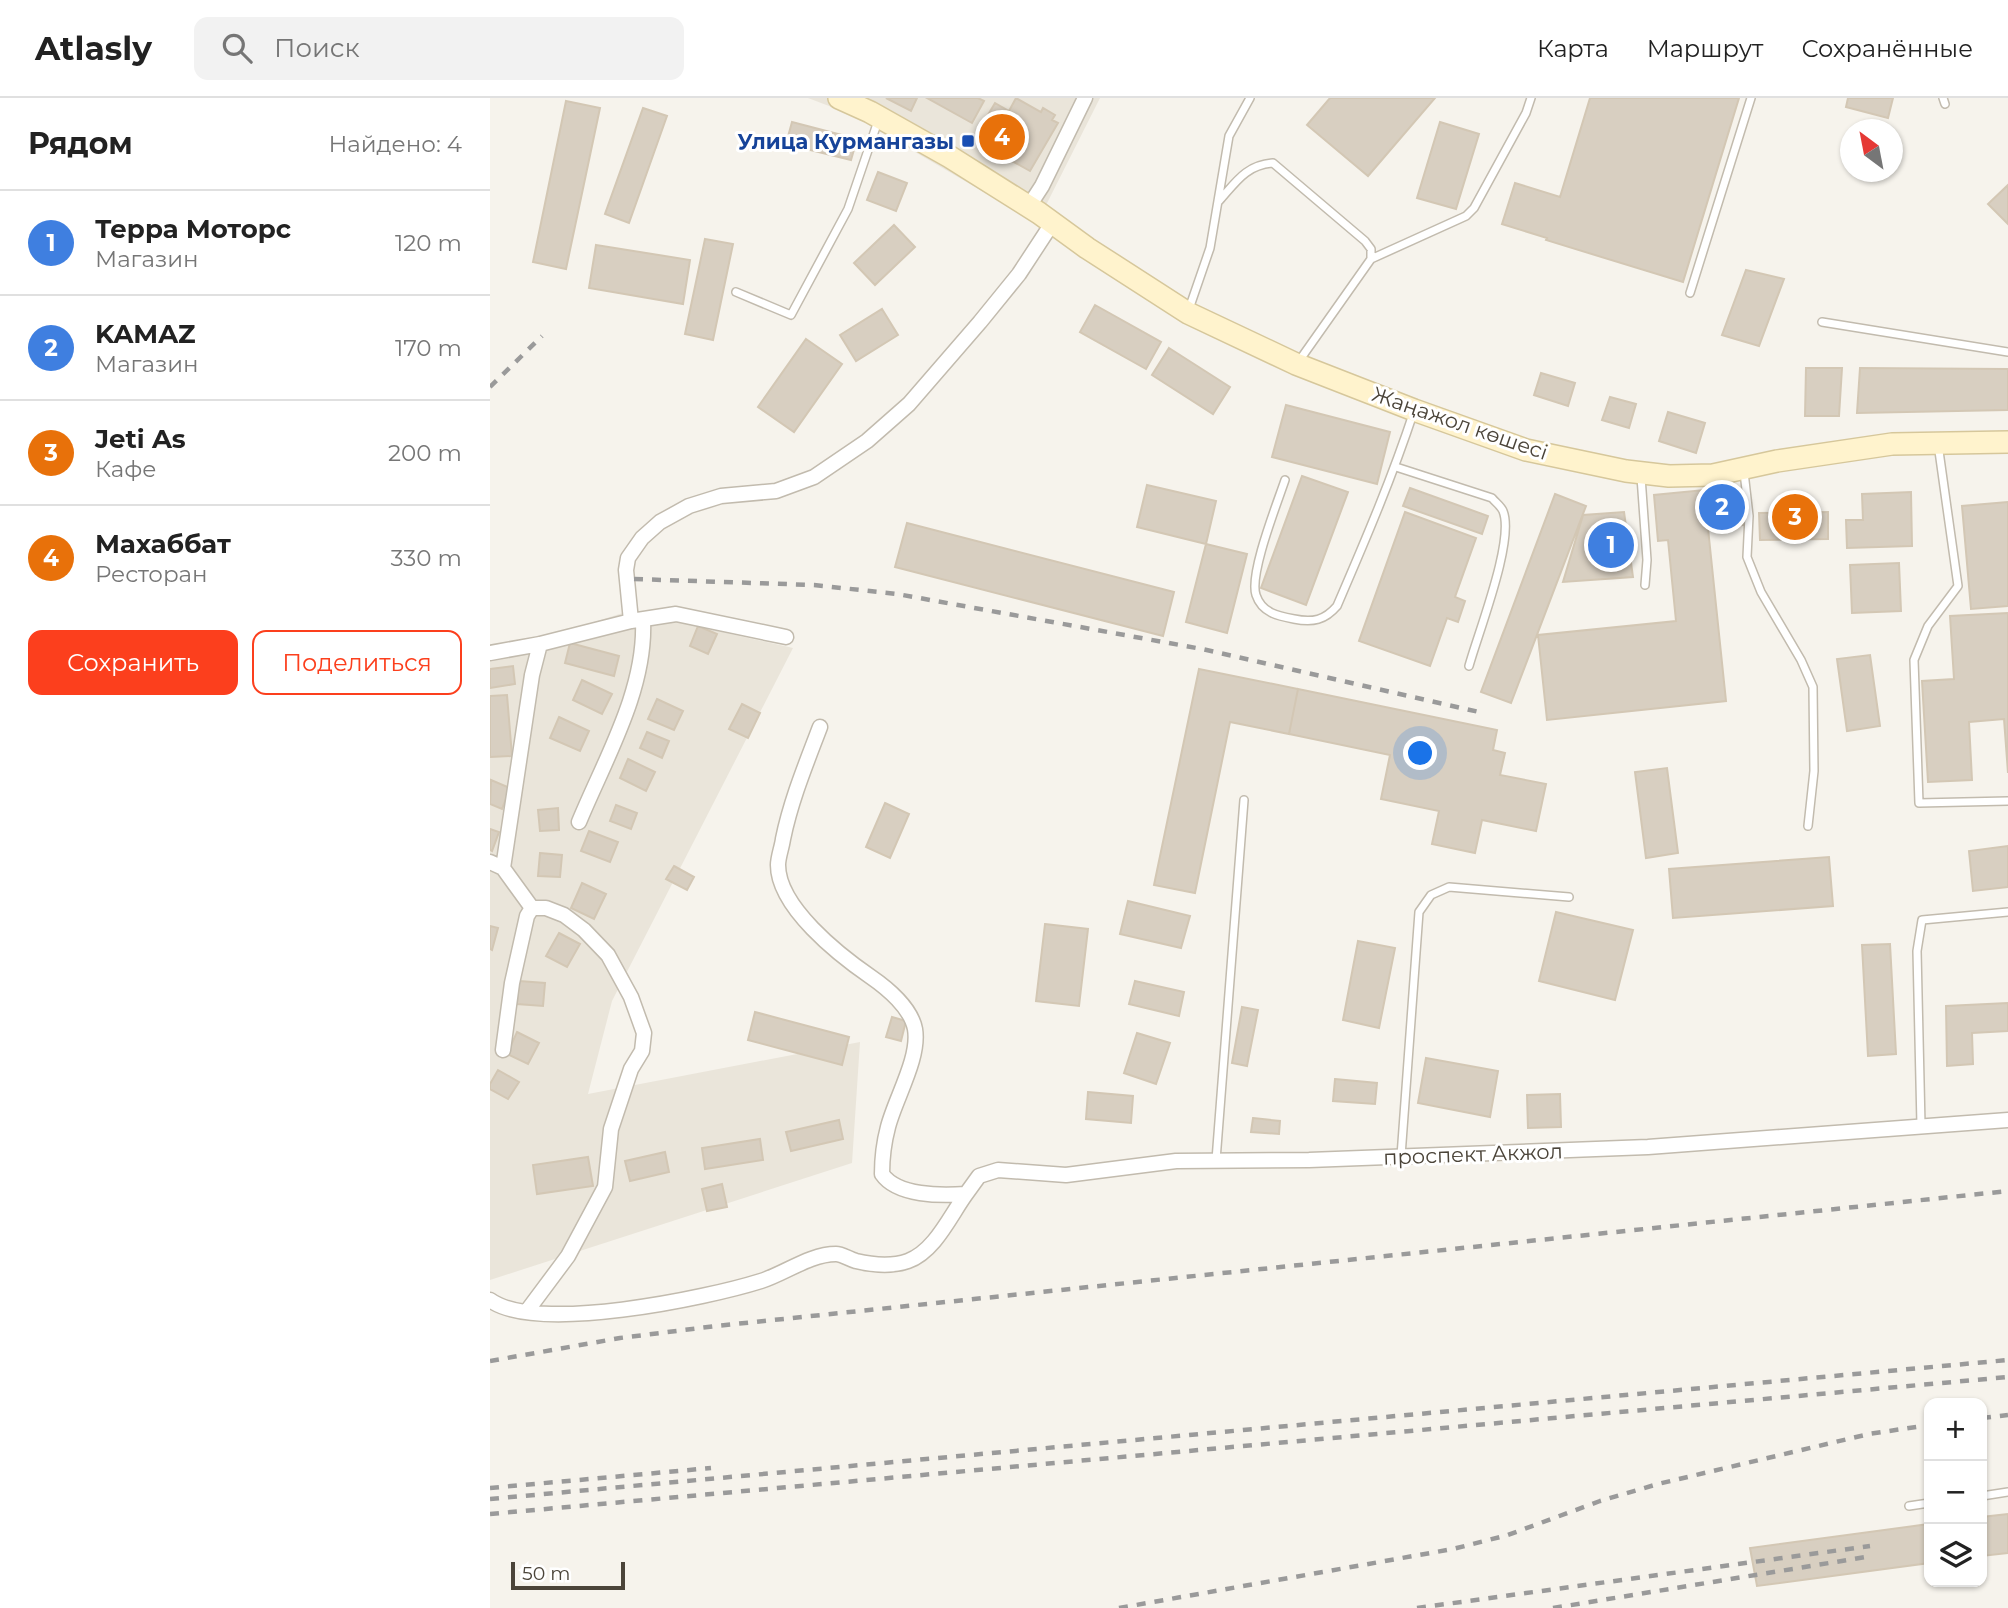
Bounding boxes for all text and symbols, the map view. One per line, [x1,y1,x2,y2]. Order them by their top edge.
search box [194,17,684,80]
text: Atlasly [35,28,152,68]
icon: search [218,29,256,67]
text: Поиск [274,32,360,64]
text: Карта [1537,34,1609,63]
text: Маршрут [1647,34,1763,63]
text: Сохранённые [1801,34,1973,63]
pin: 4 [979,111,1025,163]
north arrow [1840,119,1903,182]
text: Рядом [28,125,133,162]
place label: Улица Курмангазы [738,129,954,154]
text: Найдено: 4 [328,130,462,158]
marker: Улица Курмангазы [960,133,976,149]
text: Терра Моторс [95,213,291,245]
text: 1 [46,229,56,257]
text: 120 m [395,229,462,257]
text: Магазин [95,245,199,273]
text: KAMAZ [95,318,196,350]
text: 2 [44,334,58,362]
text: 170 m [395,334,462,362]
text: Магазин [95,350,199,378]
street label: Жаңажол көшесі [1369,381,1551,465]
text: Jeti As [95,423,186,455]
text: 3 [44,439,58,467]
text: 200 m [388,439,462,467]
text: Кафе [95,455,156,483]
pin: 2 [1699,481,1745,533]
pin: 3 [1772,491,1818,543]
pin: 1 [1588,519,1634,571]
text: Махаббат [95,528,231,560]
text: 4 [43,544,59,572]
text: 330 m [391,544,462,572]
text: Ресторан [95,560,208,588]
button: Сохранить [28,630,238,695]
button: Поделиться [252,630,462,695]
your location [1403,736,1437,770]
street label: проспект Акжол [1383,1138,1563,1170]
map controls [1924,1398,1987,1587]
button: + [1924,1398,1987,1461]
button: − [1924,1461,1987,1524]
button: layers [1924,1524,1987,1587]
scale bar [511,1559,625,1591]
text: 50 m [522,1562,570,1585]

